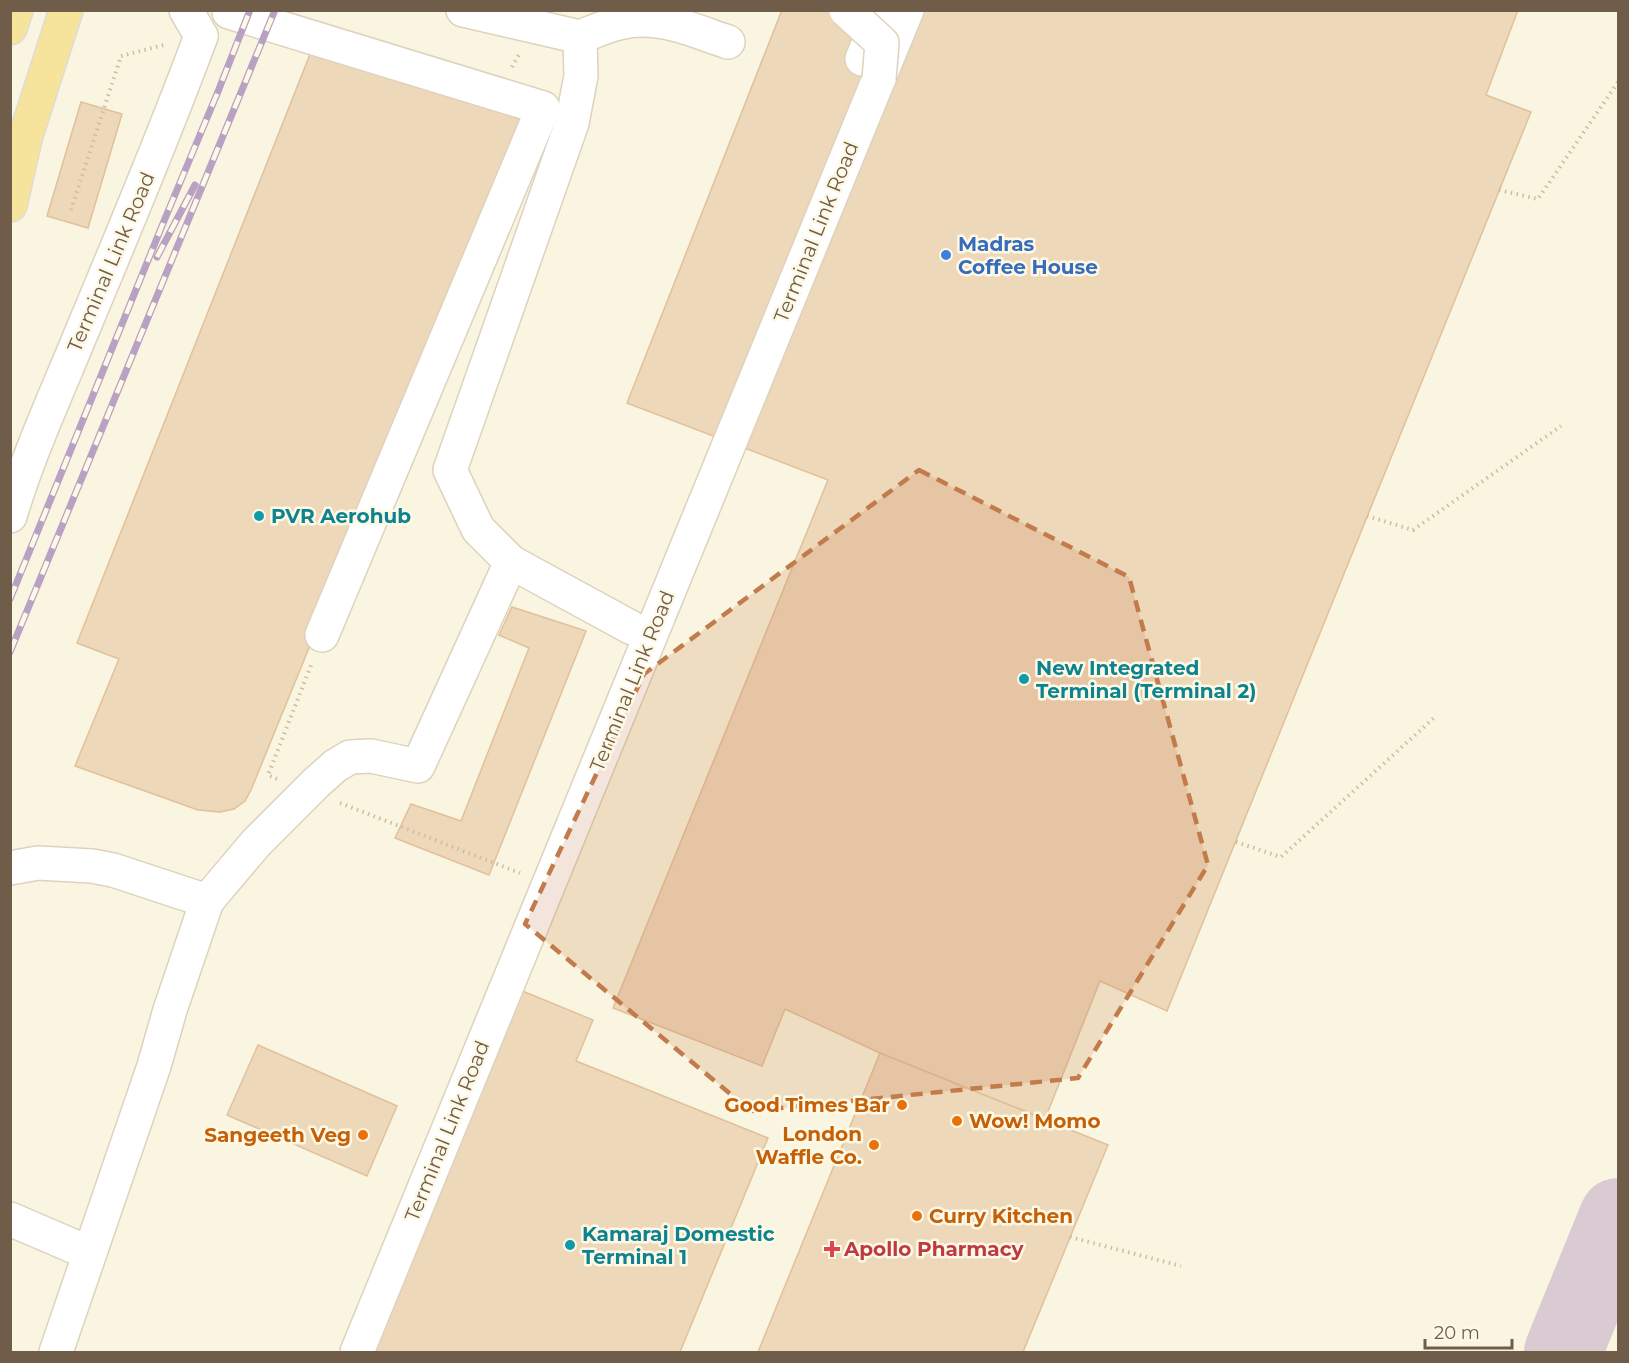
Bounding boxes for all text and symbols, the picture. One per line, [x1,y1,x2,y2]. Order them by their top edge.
street label: Terminal Link Road [769,138,863,326]
street label: Terminal Link Road [62,168,160,356]
place label: Madras Coffee House [958,232,1098,279]
marker: Madras Coffee House [939,248,953,262]
place label: PVR Aerohub [271,504,411,528]
marker: PVR Aerohub [252,509,266,523]
street label: Terminal Link Road [585,587,679,775]
place label: New Integrated Terminal (Terminal 2) [1036,656,1257,703]
marker: New Integrated Terminal (Terminal 2) [1017,672,1031,686]
street label: Terminal Link Road [400,1037,494,1225]
place label: Good Times Bar [724,1093,890,1117]
marker: Good Times Bar [895,1098,909,1112]
place label: Wow! Momo [969,1109,1101,1133]
marker: Wow! Momo [950,1114,964,1128]
place label: London Waffle Co. [755,1122,862,1169]
place label: Sangeeth Veg [204,1123,351,1147]
marker: Sangeeth Veg [356,1128,370,1142]
marker: London Waffle Co. [867,1138,881,1152]
place label: Curry Kitchen [929,1204,1073,1228]
marker: Curry Kitchen [910,1209,924,1223]
place label: Kamaraj Domestic Terminal 1 [582,1222,775,1269]
place label: Apollo Pharmacy [843,1237,1025,1261]
marker: Kamaraj Domestic Terminal 1 [563,1238,577,1252]
marker: Apollo Pharmacy [825,1242,839,1256]
scale bar [1425,1312,1512,1350]
text: 20 m [1434,1322,1480,1344]

